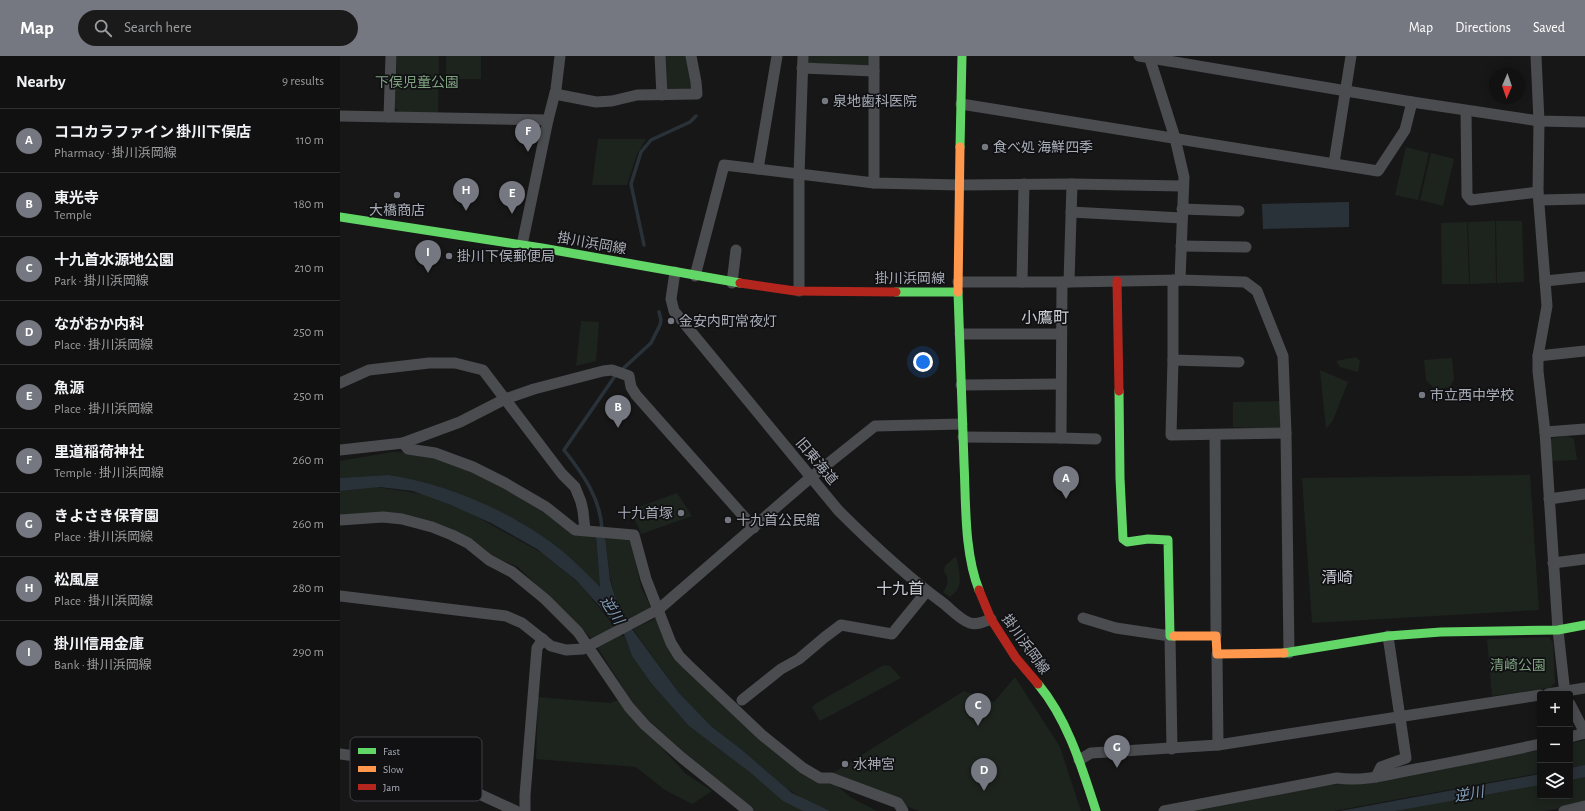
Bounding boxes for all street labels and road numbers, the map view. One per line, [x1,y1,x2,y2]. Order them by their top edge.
street label: 掛川浜岡線 [556,229,628,257]
street label: 掛川浜岡線 [875,270,945,286]
street label: 旧東海道 [793,435,840,488]
street label: 掛川浜岡線 [999,611,1053,677]

